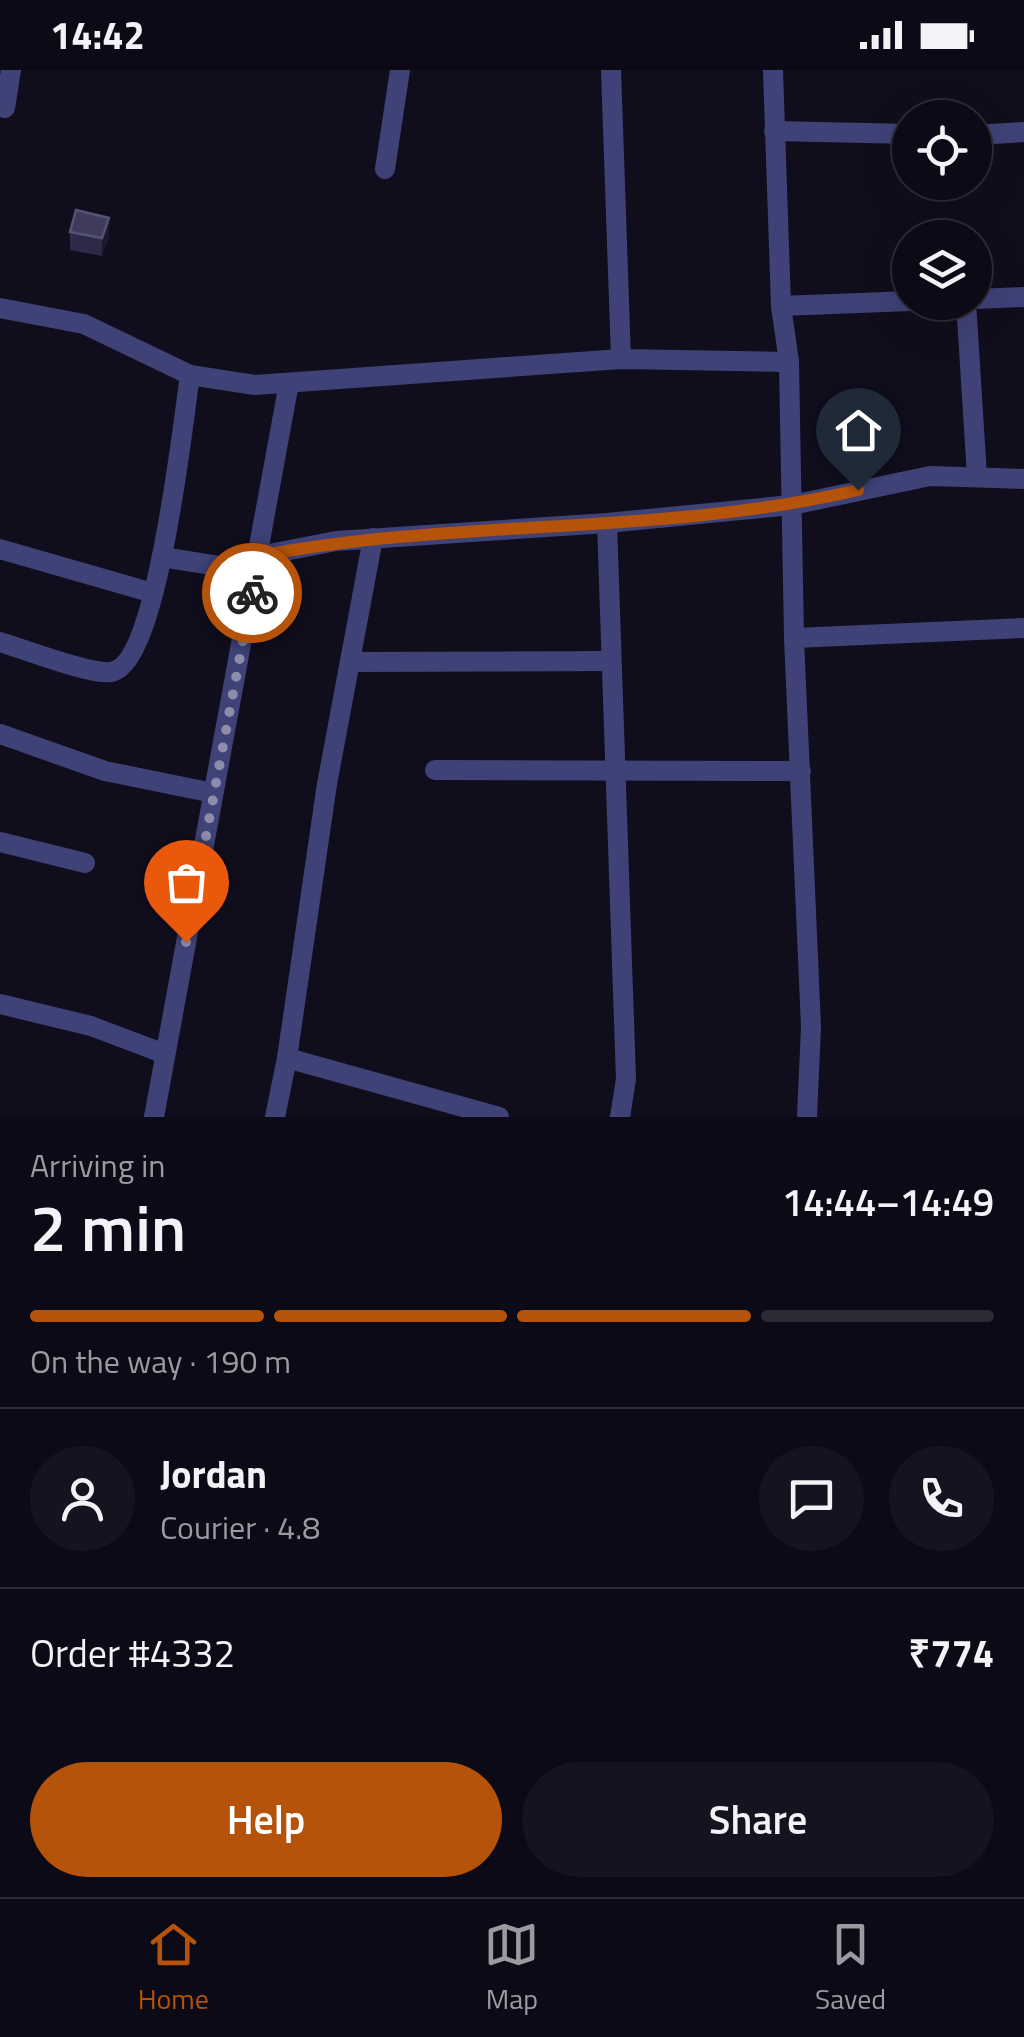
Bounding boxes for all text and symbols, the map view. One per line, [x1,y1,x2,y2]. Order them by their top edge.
text: 14:42 [50,6,145,64]
map controls [892,100,992,320]
button: locate [892,100,992,200]
button: layers [892,220,992,320]
pin [816,388,901,491]
icon: home [831,403,886,458]
courier [202,543,302,643]
icon: bike [225,566,280,621]
pin [144,840,229,943]
icon: bag [159,855,214,910]
text: Arriving in [30,1141,166,1189]
text: 14:44–14:49 [782,1173,994,1231]
text: 2 min [30,1177,186,1276]
text: On the way · 190 m [30,1337,291,1385]
text: Jordan [160,1445,267,1503]
button: person [30,1446,135,1551]
button: chat [759,1446,864,1551]
button: phone [889,1446,994,1551]
text: Courier · 4.8 [160,1503,320,1551]
text: Order #4332 [30,1624,235,1682]
text: ₹774 [908,1624,994,1682]
button: Help [30,1762,502,1877]
button: Share [522,1762,994,1877]
tab: Home [138,1917,209,2020]
tab: Map [484,1917,539,2020]
tab: Saved [815,1917,886,2020]

